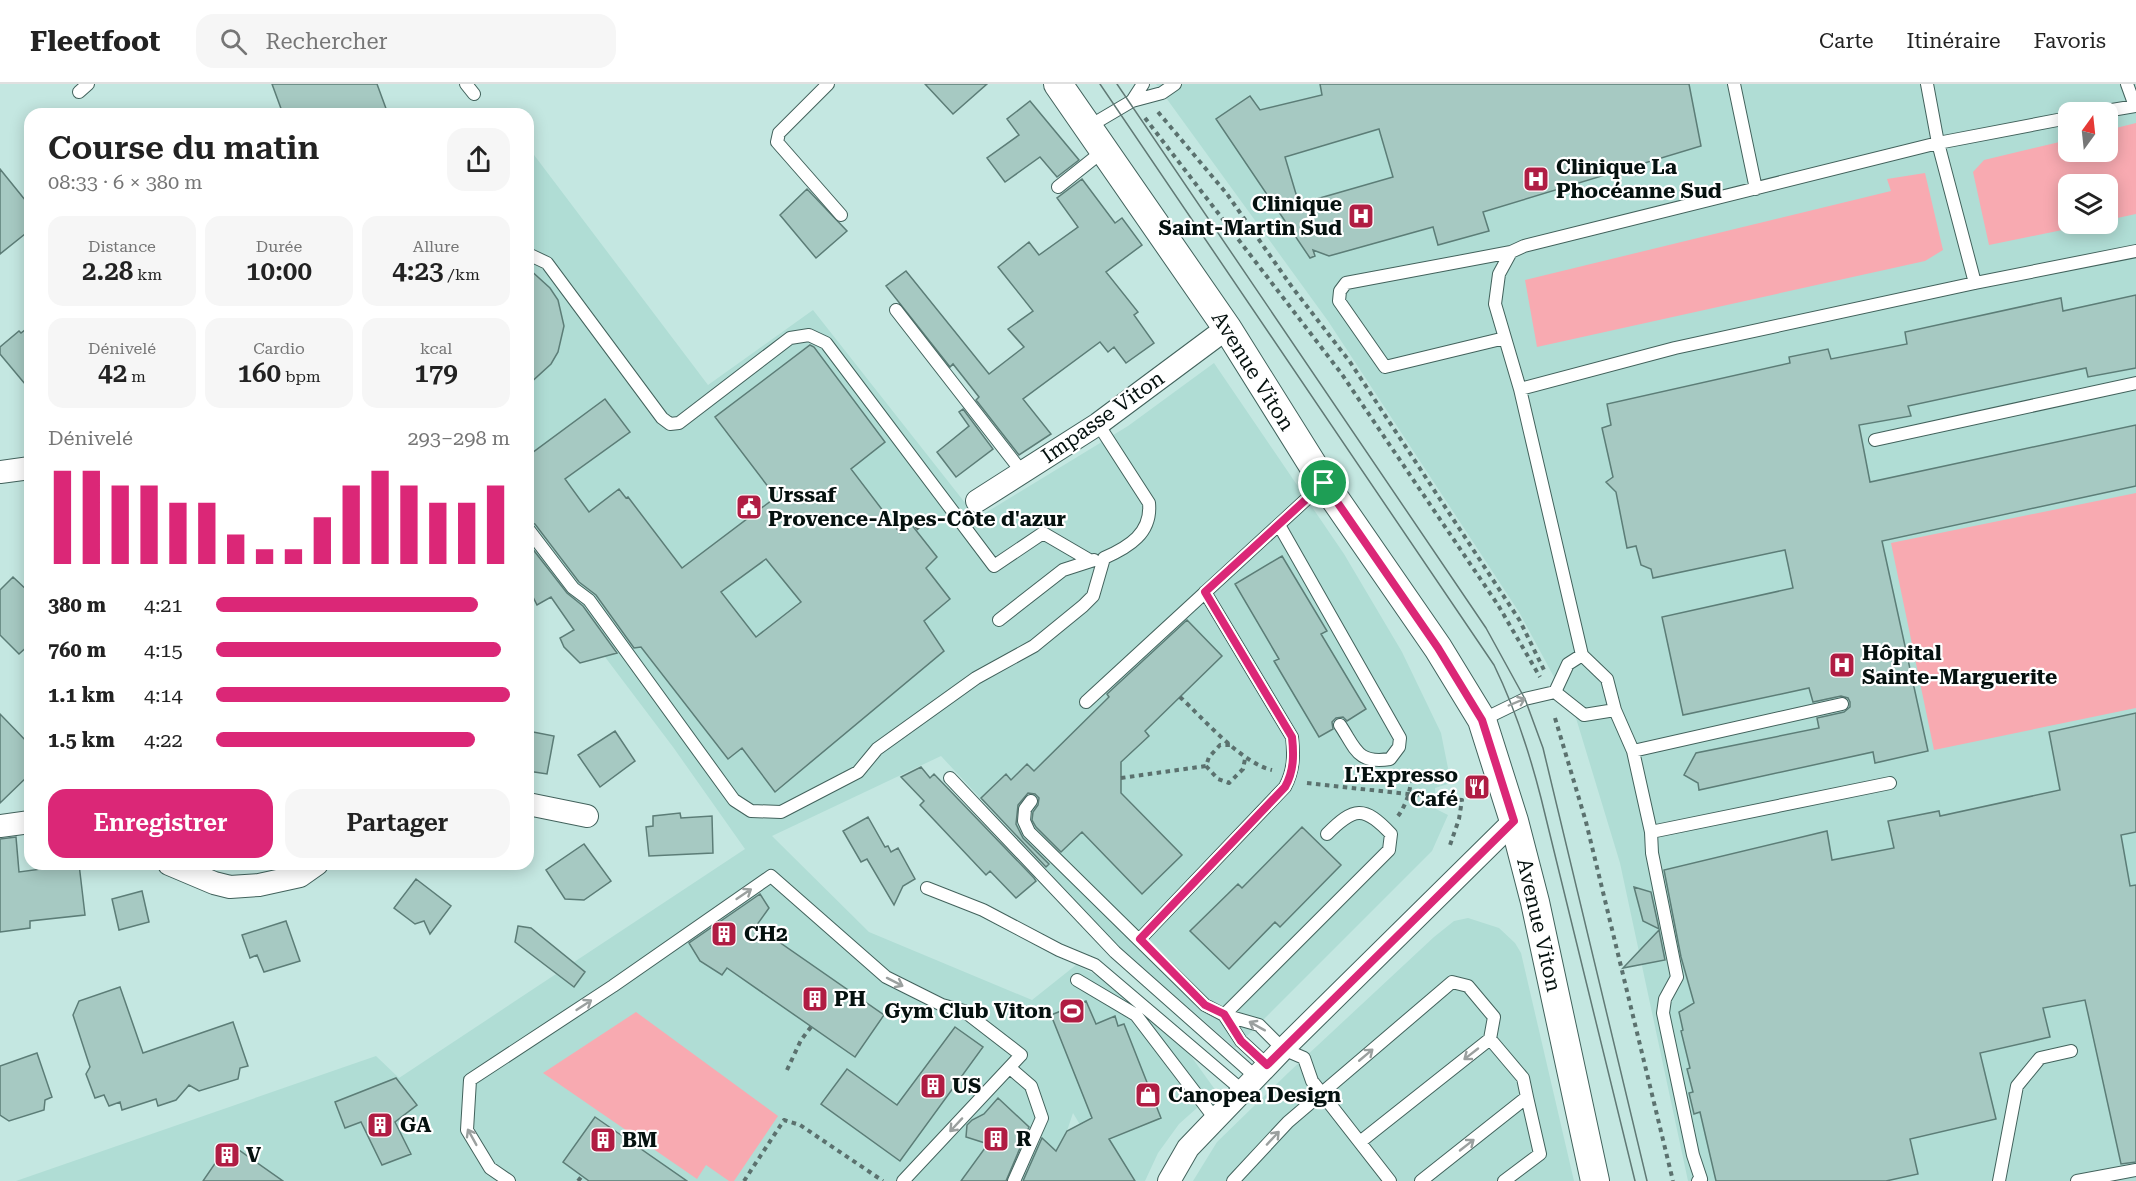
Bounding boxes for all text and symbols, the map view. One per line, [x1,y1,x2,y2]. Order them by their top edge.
search box [196,14,616,68]
text: Fleetfoot [30,25,160,58]
icon: search [217,25,250,58]
text: Rechercher [265,29,388,54]
text: Carte [1819,29,1874,53]
text: Itinéraire [1907,29,2001,53]
text: Favoris [2034,29,2106,53]
north arrow [2058,102,2118,162]
map controls [2058,102,2118,234]
text: Course du matin [48,128,319,167]
button: share [447,128,510,191]
place label: Clinique La Phocéanne Sud [1556,155,1722,203]
hospital icon: Clinique La Phocéanne Sud [1521,164,1551,194]
text: 08:33 · 6 × 380 m [48,170,203,194]
button: layers [2058,174,2118,234]
place label: Clinique Saint-Martin Sud [1159,192,1342,240]
hospital icon: Clinique Saint-Martin Sud [1346,201,1376,231]
text: Distance [88,237,156,256]
text: Durée [256,237,302,256]
text: Allure [413,237,459,256]
text: 2.28 [82,256,133,286]
text: 10:00 [246,256,312,286]
text: 4:23 [392,256,444,286]
text: km [133,265,162,284]
text: /km [444,265,480,284]
street label: Avenue Viton [1207,307,1299,435]
text: Dénivelé [88,339,156,358]
text: Cardio [253,339,305,358]
text: kcal [420,339,452,358]
text: 42 [98,358,127,388]
text: 160 [237,358,281,388]
text: 179 [414,358,458,388]
street label: Impasse Viton [1037,366,1169,468]
text: m [127,367,146,386]
text: bpm [281,367,321,386]
text: Dénivelé [48,426,133,450]
text: 293–298 m [407,426,510,450]
pin [1298,457,1349,508]
icon: arrive [1307,466,1340,499]
place label: Urssaf Provence-Alpes-Côte d'azur [768,483,1066,531]
public building icon: Urssaf Provence-Alpes-Côte d'azur [734,492,764,522]
text: 380 m [48,593,106,617]
text: 4:21 [144,593,183,617]
text: 760 m [48,638,106,662]
text: 4:15 [144,638,183,662]
place label: Hôpital Sainte-Marguerite [1862,641,2057,689]
hospital icon: Hôpital Sainte-Marguerite [1827,650,1857,680]
text: 1.1 km [48,683,115,707]
text: 4:14 [144,683,183,707]
one-way arrow [1507,696,1526,707]
text: 1.5 km [48,728,115,752]
text: 4:22 [144,728,183,752]
place label: L'Expresso Café [1344,763,1458,811]
restaurant icon: L'Expresso Café [1462,772,1492,802]
button: Enregistrer [48,789,273,858]
button: Partager [285,789,510,858]
street label: Avenue Viton [1512,856,1566,994]
one-way arrow [736,888,752,900]
building icon: CH2 [709,919,739,949]
place label: CH2 [744,922,788,946]
one-way arrow [885,976,903,988]
building icon: PH [800,984,830,1014]
place label: PH [834,987,866,1011]
sports icon: Gym Club Viton [1057,996,1087,1026]
one-way arrow [575,999,592,1011]
place label: Gym Club Viton [884,999,1052,1023]
one-way arrow [1248,1020,1266,1032]
one-way arrow [1358,1048,1374,1061]
one-way arrow [1464,1048,1480,1061]
building icon: US [918,1071,948,1101]
place label: US [952,1074,981,1098]
shop icon: Canopea Design [1133,1080,1163,1110]
place label: Canopea Design [1168,1083,1341,1107]
building icon: GA [365,1110,395,1140]
place label: GA [400,1113,431,1137]
one-way arrow [948,1118,963,1133]
building icon: R [981,1124,1011,1154]
building icon: BM [588,1125,618,1155]
place label: R [1016,1127,1032,1151]
place label: BM [622,1128,657,1152]
one-way arrow [466,1129,478,1146]
one-way arrow [1266,1131,1280,1146]
one-way arrow [1458,1138,1474,1151]
building icon: V [212,1140,242,1170]
place label: V [246,1143,261,1167]

